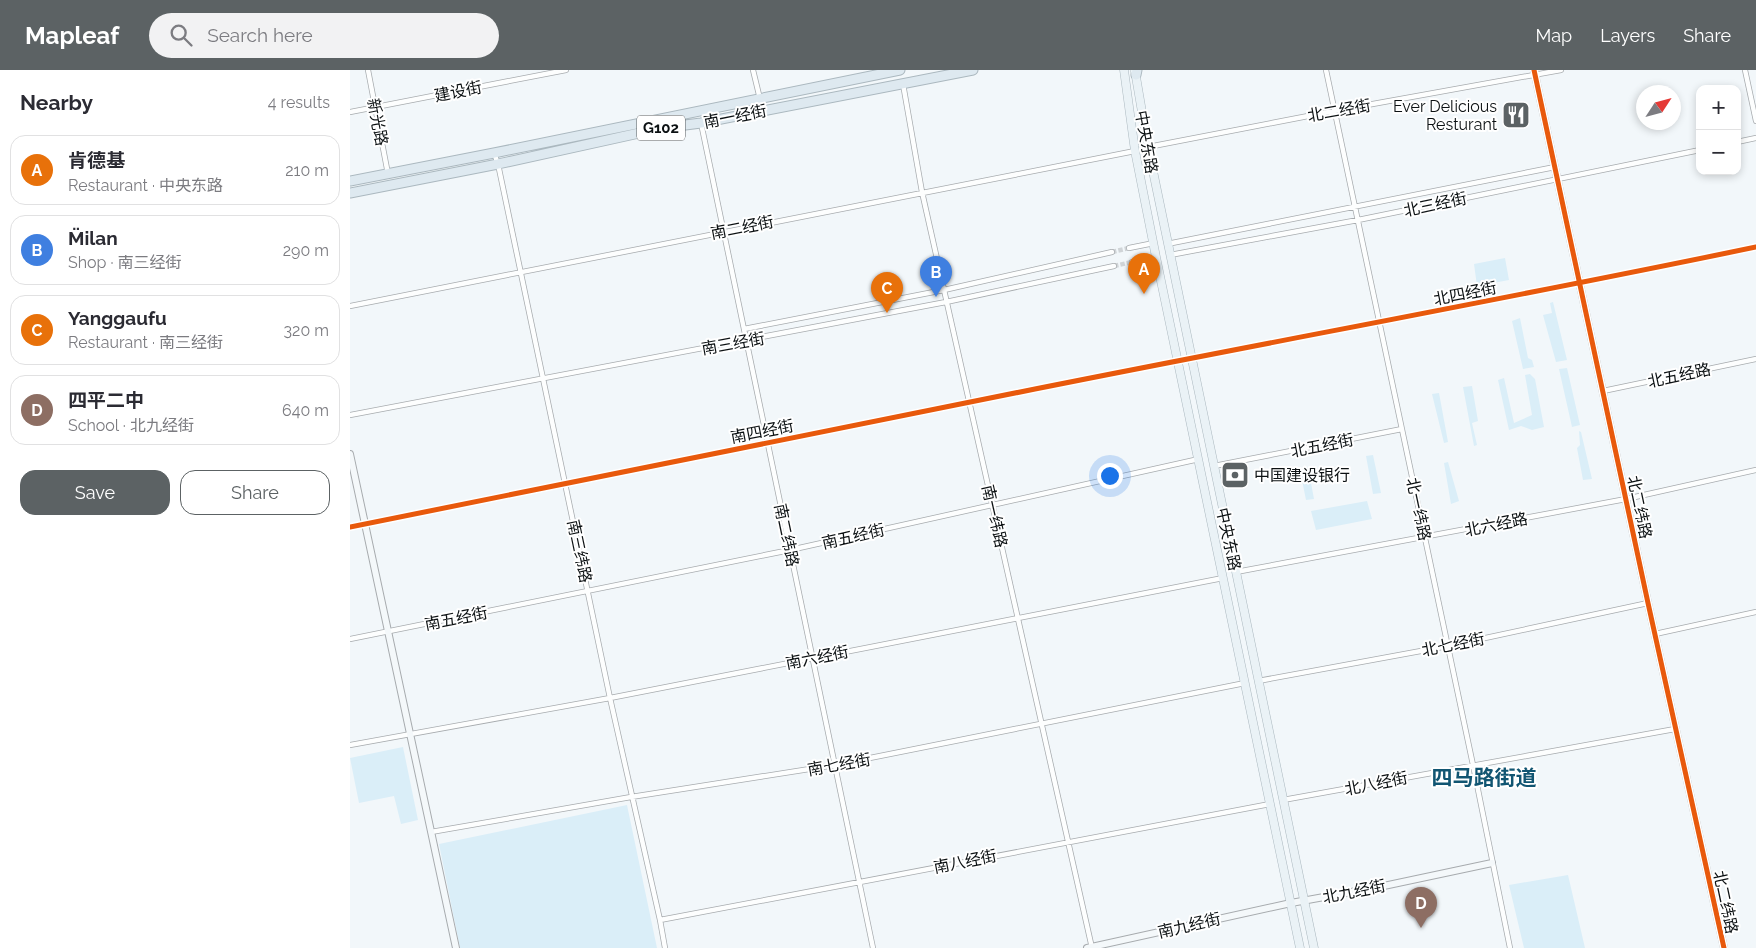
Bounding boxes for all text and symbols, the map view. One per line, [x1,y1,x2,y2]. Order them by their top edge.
search box [149,13,499,58]
text: Mapleaf [25,21,119,50]
icon: search [167,21,195,49]
text: Search here [207,24,313,46]
text: Map [1536,25,1572,46]
text: Layers [1600,25,1655,46]
text: Share [1683,25,1731,46]
street label: 建设街 [433,78,483,105]
north arrow [1636,85,1681,130]
map controls [1696,85,1741,175]
button: + [1696,85,1741,130]
text: Nearby [20,90,93,115]
text: 4 results [268,93,330,112]
street label: 北二经街 [1306,96,1372,125]
street label: 新光路 [364,97,391,147]
place label: Ever Delicious Resturant [1393,97,1498,134]
restaurant icon: Ever Delicious Resturant [1501,100,1531,130]
street label: 南一经街 [702,101,768,132]
street label: 中央东路 [1132,109,1161,175]
road number: G102 [637,116,685,140]
button: − [1696,130,1741,175]
text: 肯德基 [68,149,125,171]
text: A [32,161,42,180]
text: 210 m [285,161,329,180]
text: Restaurant · 中央东路 [68,176,223,195]
street label: 北三经街 [1402,189,1468,220]
street label: 南二经街 [709,212,775,243]
text: M̈ilan [68,227,118,249]
text: B [32,241,42,260]
text: 290 m [283,241,329,260]
text: Shop · 南三经街 [68,253,182,272]
pin: A [1128,253,1160,294]
pin: B [920,256,952,297]
pin: C [871,272,903,313]
street label: 北四经街 [1432,278,1498,309]
text: Yanggaufu [68,307,167,329]
text: C [32,321,42,340]
text: 320 m [284,321,329,340]
street label: 南三经街 [700,329,766,358]
text: Restaurant · 南三经街 [68,333,223,352]
street label: 北五经路 [1646,360,1712,391]
text: 四平二中 [68,389,144,411]
text: D [31,401,43,420]
text: 640 m [282,401,329,420]
text: School · 北九经街 [68,416,194,435]
street label: 南四经街 [729,416,795,447]
street label: 北五经街 [1289,430,1355,461]
bank icon: 中国建设银行 [1220,460,1250,490]
your location [1097,463,1123,489]
place label: 中国建设银行 [1254,466,1350,485]
button: Save [20,470,170,515]
button: Share [180,470,330,515]
street label: 北二纬路 [1624,474,1655,540]
street label: 北一纬路 [1403,476,1434,542]
street label: 南一纬路 [978,483,1011,549]
street label: 南二纬路 [771,502,802,568]
street label: 中央东路 [1213,506,1244,572]
street label: 北六经路 [1463,509,1529,540]
street label: 南三纬路 [564,518,595,584]
street label: 南五经街 [820,520,886,553]
street label: 南五经街 [423,603,489,634]
street label: 北七经街 [1420,629,1486,660]
street label: 南六经街 [784,642,850,673]
street label: 南七经街 [806,750,872,779]
district label: 四马路街道 [1432,765,1537,790]
street label: 北八经街 [1343,768,1409,799]
street label: 南八经街 [932,846,998,877]
street label: 北二纬路 [1710,869,1741,935]
street label: 北九经街 [1321,876,1387,907]
pin: D [1405,887,1437,928]
street label: 南九经街 [1156,909,1222,942]

